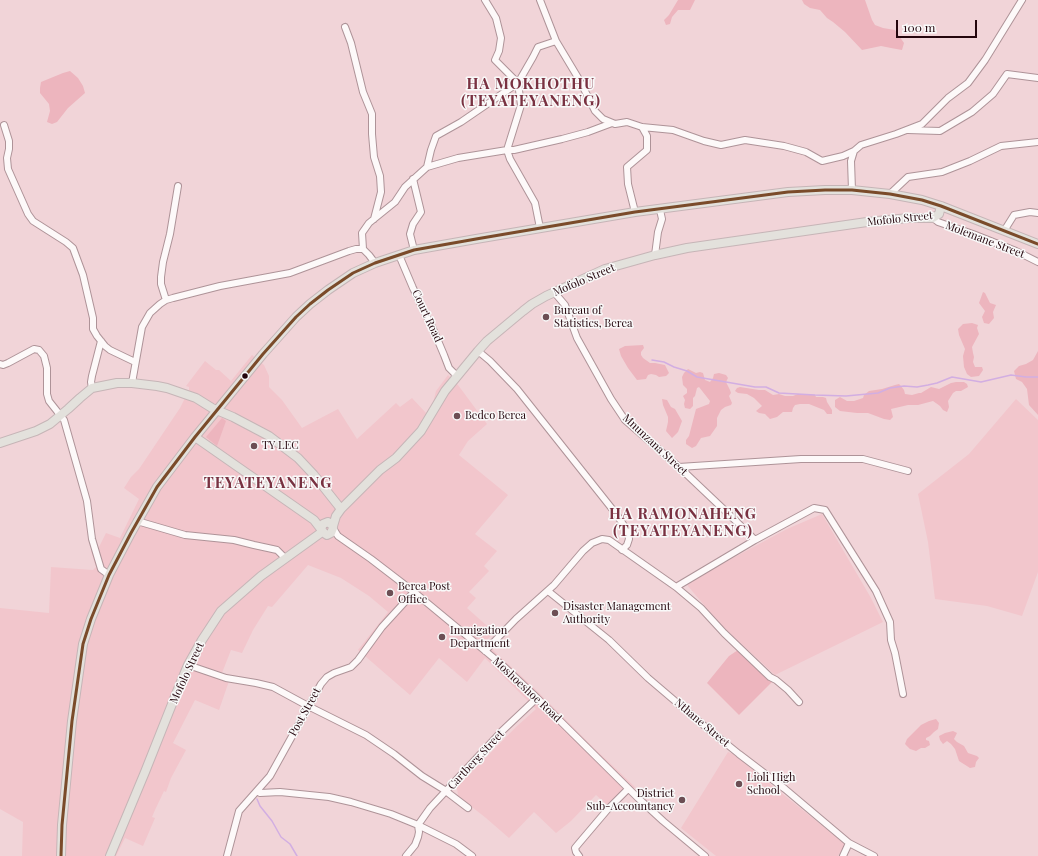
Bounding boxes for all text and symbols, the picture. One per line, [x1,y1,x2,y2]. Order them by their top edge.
scale bar [898,12,979,38]
text: 100 m [903,19,935,35]
district label: HA MOKHOTHU (TEYATEYANENG) [461,75,601,110]
street label: Mofolo Street [866,209,934,229]
street label: Molemane Street [944,219,1026,261]
street label: Mofolo Street [551,261,617,299]
street label: Court Road [409,288,445,344]
place label: Bureau of Statistics, Berea [554,304,632,330]
marker: Bureau of Statistics, Berea [541,312,551,322]
unlabelled marker [240,371,250,381]
place label: Bedco Berea [465,409,526,423]
marker: Bedco Berea [452,411,462,421]
street label: Mnunzana Street [620,411,690,479]
place label: TY LEC [262,439,299,453]
marker: TY LEC [249,441,259,451]
district label: TEYATEYANENG [204,474,332,492]
district label: HA RAMONAHENG (TEYATEYANENG) [609,505,757,540]
place label: Berea Post Office [398,580,450,606]
marker: Berea Post Office [385,588,395,598]
place label: Disaster Management Authority [563,600,671,626]
marker: Disaster Management Authority [550,608,560,618]
place label: Immigation Department [450,624,510,650]
marker: Immigation Department [437,632,447,642]
street label: Mofolo Street [167,640,207,706]
street label: Moshoeshoe Road [490,655,564,725]
street label: Post Street [286,685,324,739]
street label: Nthane Street [672,696,732,750]
street label: Cartberg Street [445,727,507,793]
place label: Lioli High School [747,771,796,797]
marker: Lioli High School [734,779,744,789]
place label: District Sub-Accountancy [587,787,674,813]
marker: District Sub-Accountancy [677,795,687,805]

